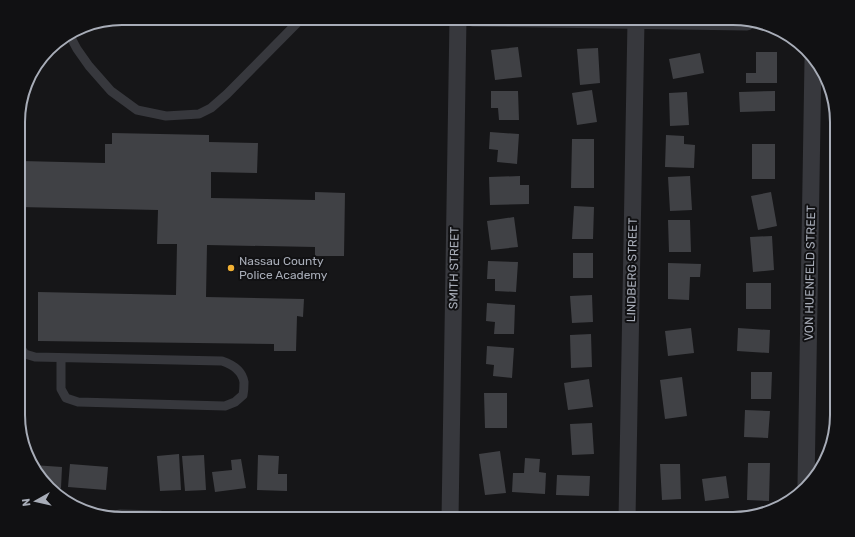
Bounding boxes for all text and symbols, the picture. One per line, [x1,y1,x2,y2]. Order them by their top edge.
street label: VON HUENFELD STREET [802,205,818,341]
street label: LINDBERG STREET [624,218,640,322]
street label: SMITH STREET [446,227,462,309]
place label: Nassau County Police Academy [239,254,328,282]
marker: Nassau County Police Academy [226,263,236,273]
north arrow [16,481,56,521]
text: N [20,497,34,507]

